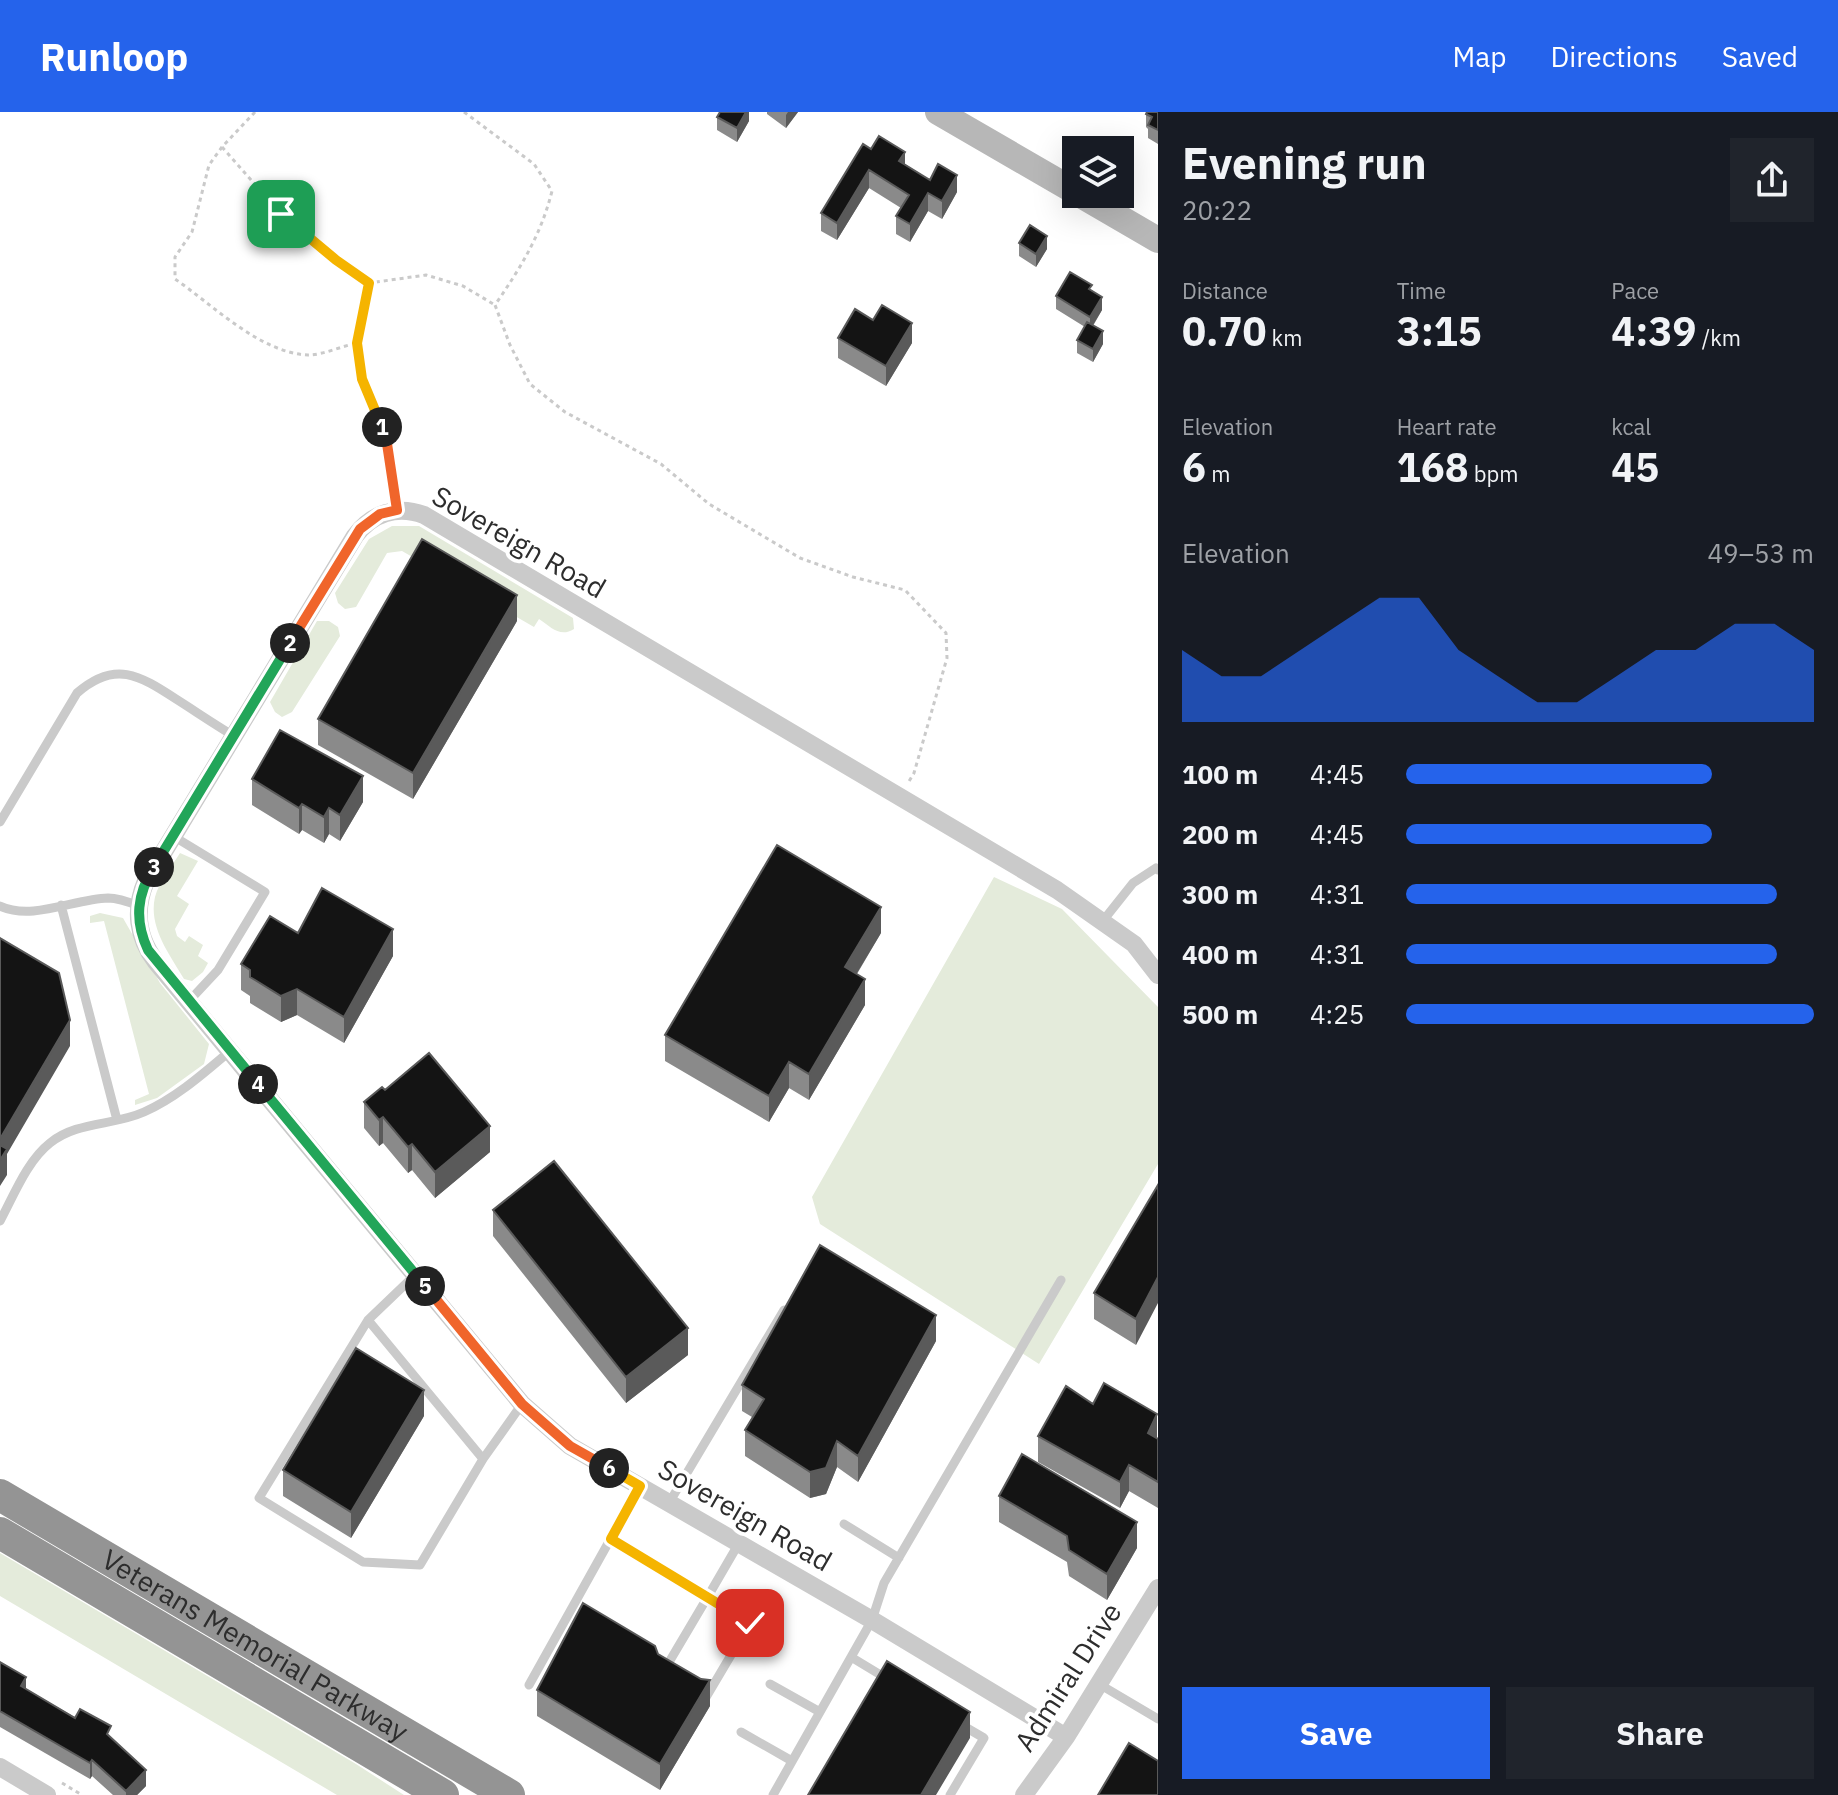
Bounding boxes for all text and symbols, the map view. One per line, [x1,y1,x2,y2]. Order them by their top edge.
text: Runloop [40,32,188,81]
text: Map [1452,38,1506,75]
text: Directions [1550,38,1678,75]
text: Saved [1722,38,1798,75]
text: Evening run [1182,134,1427,191]
map controls [1062,136,1134,208]
button: layers [1062,136,1134,208]
button: share [1730,138,1814,222]
pin [247,180,315,248]
icon: arrive [259,192,303,236]
text: 20:22 [1182,193,1252,227]
text: Distance [1182,276,1268,305]
text: Time [1397,276,1446,305]
text: Pace [1611,276,1659,305]
text: 0.70 [1182,305,1266,357]
text: 3:15 [1397,305,1482,357]
text: 4:39 [1611,305,1697,357]
text: km [1266,323,1302,352]
text: /km [1697,323,1741,352]
pin: 1 [362,407,402,447]
text: 1 [375,412,389,441]
text: Elevation [1182,412,1273,441]
text: Heart rate [1397,412,1497,441]
text: kcal [1611,412,1651,441]
text: 6 [1182,441,1206,493]
text: 168 [1397,441,1469,493]
text: 45 [1611,441,1659,493]
text: m [1206,459,1230,488]
text: bpm [1469,459,1519,488]
street label: Sovereign Road [426,477,613,606]
text: Elevation [1182,536,1290,570]
text: 49–53 m [1707,536,1814,570]
pin: 2 [270,623,310,663]
text: 2 [283,628,297,657]
text: 100 m [1182,757,1258,791]
text: 4:45 [1310,757,1364,791]
text: 200 m [1182,817,1258,851]
text: 4:45 [1310,817,1364,851]
pin: 3 [134,847,174,887]
text: 3 [147,852,161,881]
text: 300 m [1182,877,1258,911]
text: 4:31 [1310,877,1364,911]
text: 400 m [1182,937,1258,971]
text: 4:31 [1310,937,1364,971]
text: 500 m [1182,997,1258,1031]
text: 4:25 [1310,997,1364,1031]
pin: 4 [238,1064,278,1104]
text: 4 [251,1069,265,1098]
pin: 5 [405,1266,445,1306]
text: 5 [418,1271,432,1300]
pin: 6 [589,1448,629,1488]
street label: Sovereign Road [652,1450,839,1579]
text: 6 [602,1453,616,1482]
street label: Veterans Memorial Parkway [95,1540,415,1750]
pin [716,1589,784,1657]
street label: Admiral Drive [1006,1595,1129,1758]
icon: check [728,1601,772,1645]
button: Save [1182,1687,1490,1779]
button: Share [1506,1687,1814,1779]

